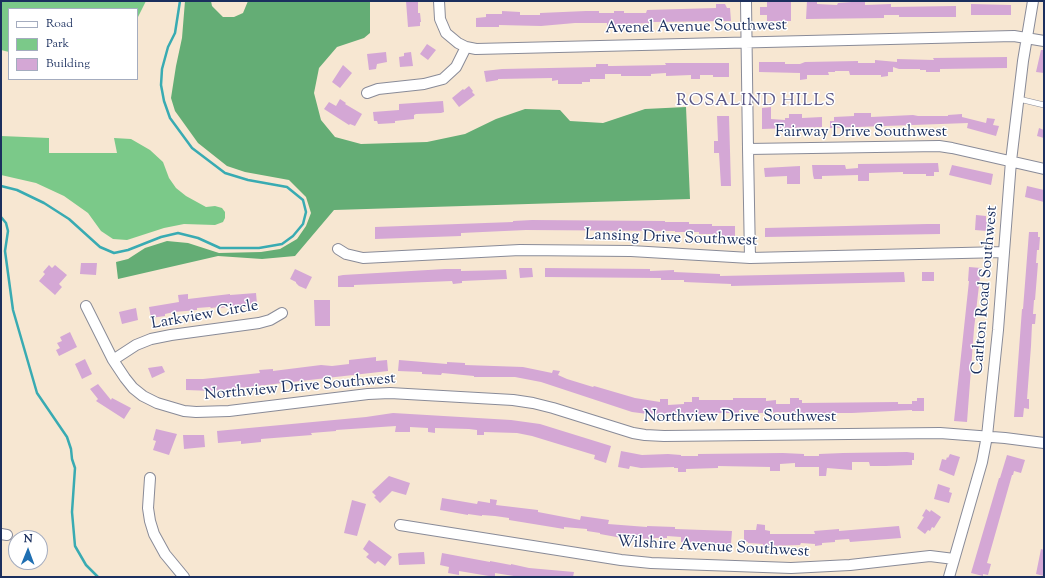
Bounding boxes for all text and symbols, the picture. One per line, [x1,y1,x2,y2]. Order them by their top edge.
legend [8,8,138,80]
text: Road [46,15,73,33]
street label: Avenel Avenue Southwest [605,17,787,39]
text: Park [46,35,69,53]
text: Building [46,55,90,73]
district label: ROSALIND HILLS [676,92,836,112]
street label: Fairway Drive Southwest [775,123,947,143]
street label: Carlton Road Southwest [969,205,1003,375]
street label: Lansing Drive Southwest [584,226,758,252]
street label: Larkview Circle [150,297,260,335]
street label: Northview Drive Southwest [203,370,397,406]
street label: Northview Drive Southwest [644,408,836,428]
north arrow [8,530,48,570]
text: N [24,531,33,547]
street label: Wilshire Avenue Southwest [616,533,810,563]

